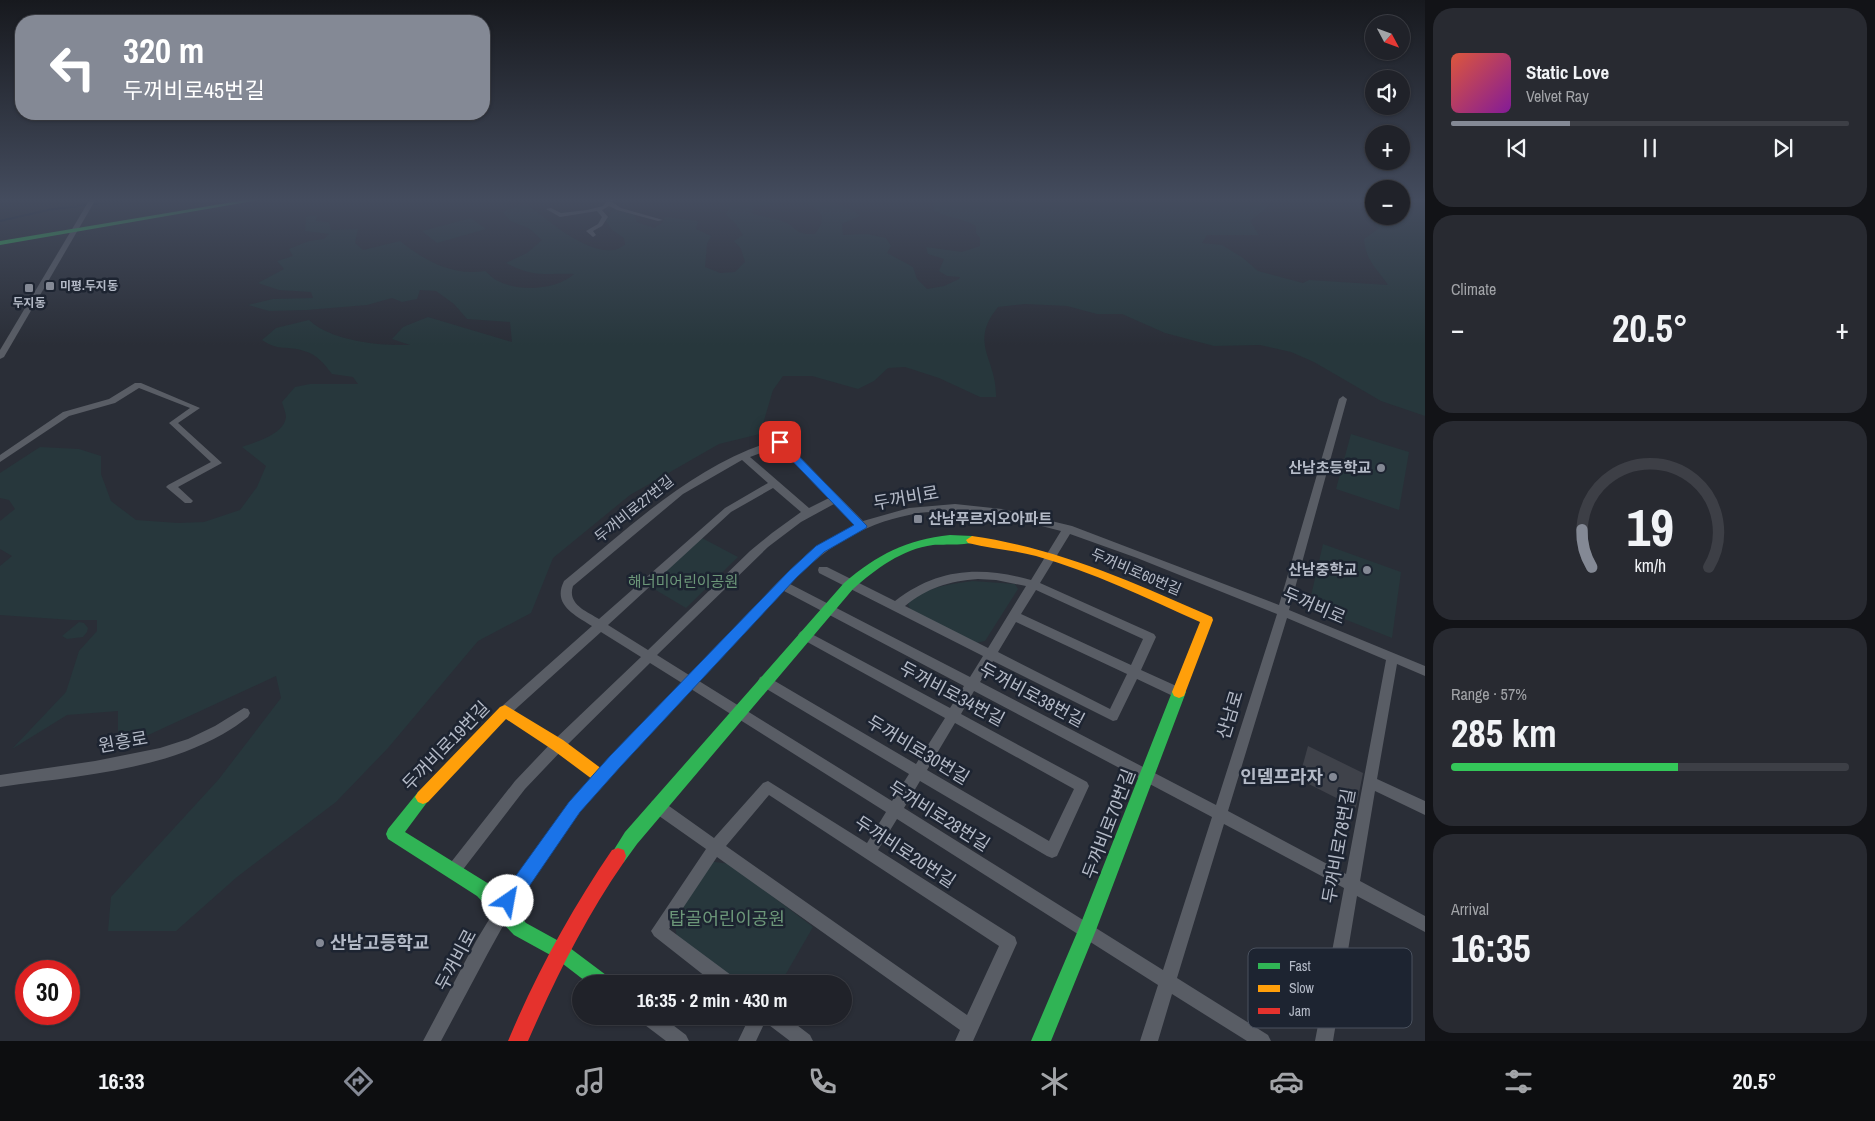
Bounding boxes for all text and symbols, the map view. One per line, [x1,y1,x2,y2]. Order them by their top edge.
north arrow [1365,15,1410,60]
map controls [1365,15,1410,225]
text: 320 m [123,27,204,74]
icon: left [40,35,105,100]
text: Static Love [1526,59,1609,85]
button: sound [1365,70,1410,115]
text: 두꺼비로45번길 [123,75,265,105]
text: Velvet Ray [1526,85,1589,107]
button: + [1365,125,1410,170]
icon: previous [1503,134,1531,162]
icon: pause [1636,134,1664,162]
icon: next [1769,134,1797,162]
button: − [1365,180,1410,225]
place label: 미평.두지동 [60,278,118,294]
text: Climate [1451,278,1496,300]
marker: 미평.두지동 [44,280,56,292]
marker: 두지동 [23,282,35,294]
place label: 두지동 [12,295,46,311]
text: 20.5° [1612,303,1688,354]
text: − [1451,310,1464,348]
text: + [1836,310,1849,348]
pin [759,421,801,463]
icon: arrive [766,428,794,456]
place label: 산남초등학교 [1288,457,1371,478]
marker: 산남초등학교 [1375,462,1387,474]
street label: 두꺼비로27번길 [590,470,678,547]
street label: 두꺼비로 [871,479,941,516]
text: 19 [1626,492,1674,562]
place label: 산남푸르지오아파트 [928,508,1052,529]
marker: 산남푸르지오아파트 [912,513,924,525]
street label: 두꺼비로60번길 [1088,543,1185,600]
text: km/h [1634,554,1666,578]
place label: 산남중학교 [1288,559,1357,580]
marker: 산남중학교 [1361,564,1373,576]
park label: 해너미어린이공원 [628,571,738,592]
street label: 두꺼비로 [1279,581,1350,630]
street label: 두꺼비로34번길 [895,655,1009,732]
street label: 두꺼비로38번길 [975,656,1089,733]
text: Range · 57% [1451,683,1527,705]
street label: 산남로 [1210,687,1249,742]
street label: 두꺼비로19번길 [396,695,495,796]
text: 285 km [1451,708,1557,759]
street label: 두꺼비로30번길 [862,709,974,790]
street label: 원흥로 [96,725,150,758]
place label: 인뎀프라자 [1240,764,1323,789]
street label: 두꺼비로70번길 [1076,765,1141,882]
marker: 인뎀프라자 [1327,771,1339,783]
street label: 두꺼비로28번길 [884,774,995,857]
street label: 두꺼비로78번길 [1316,787,1361,905]
street label: 두꺼비로20번길 [850,810,961,894]
position arrow [481,874,533,926]
text: Arrival [1451,898,1489,920]
park label: 탑골어린이공원 [669,906,785,931]
text: 16:35 [1451,923,1531,974]
street label: 두꺼비로 [429,925,482,995]
place label: 산남고등학교 [330,930,429,955]
marker: 산남고등학교 [314,937,326,949]
legend [1248,948,1412,1028]
text: Fast [1289,957,1311,975]
speed limit sign: 30 [15,960,80,1025]
text: Slow [1289,979,1315,997]
text: 16:35 · 2 min · 430 m [637,987,787,1013]
text: Jam [1289,1002,1311,1020]
icon: directions [341,1064,376,1099]
icon: music [573,1064,608,1099]
icon: phone [805,1064,840,1099]
icon: climate [1037,1064,1072,1099]
icon: car [1269,1064,1304,1099]
icon: filters [1501,1064,1536,1099]
text: 16:33 [98,1066,145,1096]
text: 20.5° [1733,1066,1777,1096]

